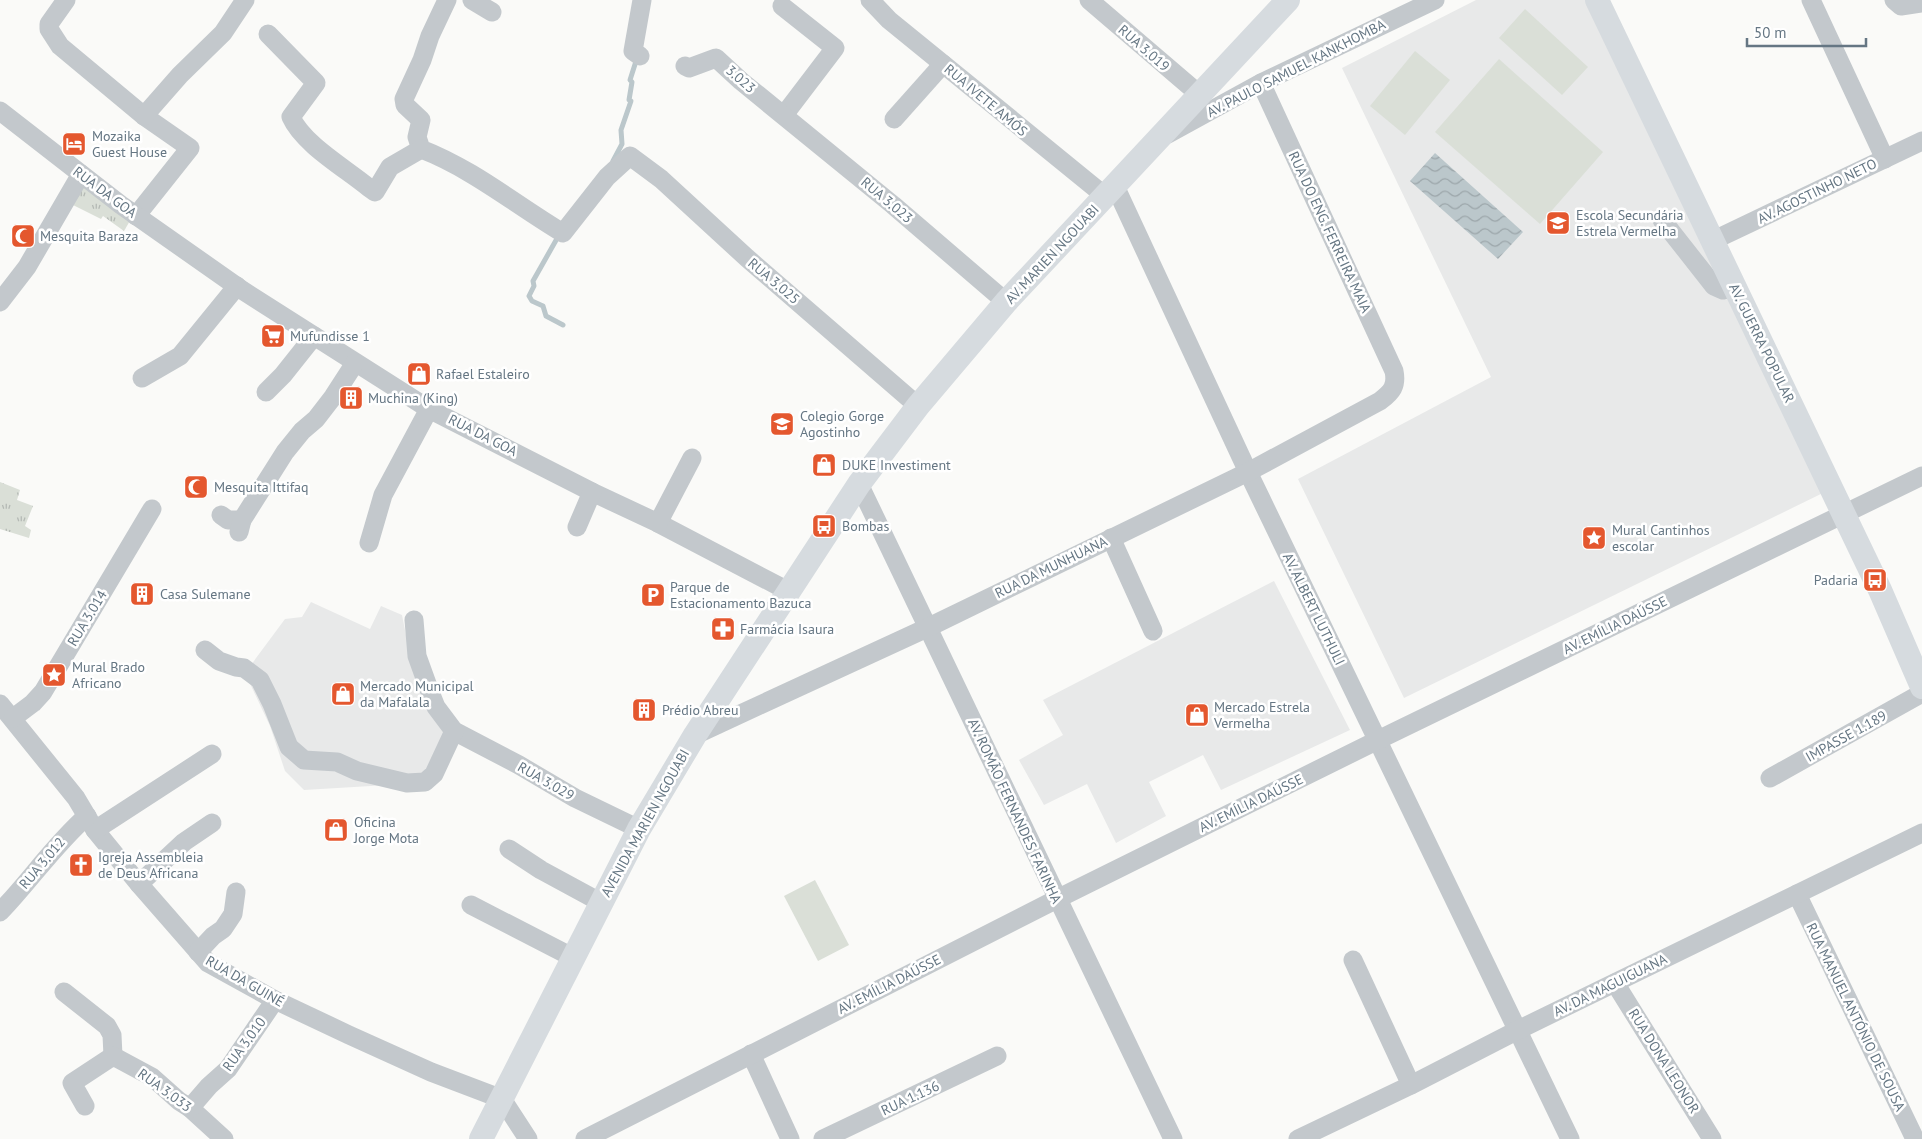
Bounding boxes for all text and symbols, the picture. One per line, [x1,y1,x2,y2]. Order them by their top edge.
street label: AV. PAULO SAMUEL KANKHOMBA [1204,15,1389,121]
scale bar [1747,15,1866,47]
street label: RUA 3.019 [1115,21,1173,75]
text: 50 m [1754,23,1787,42]
street label: RUA IVETE AMÓS [941,60,1031,140]
street label: 3.023 [722,61,760,97]
place label: Mozaika Guest House [92,127,167,161]
hotel icon: Mozaika Guest House [61,131,87,157]
street label: RUA DO ENG. FERREIRA MAIA [1285,148,1376,316]
street label: AV. AGOSTINHO NETO [1754,154,1880,228]
street label: RUA DA GOA [70,162,141,222]
street label: RUA 3.023 [857,173,917,227]
street label: AV. MARIEN NGOUABI [1001,201,1103,307]
place label: Escola Secundária Estrela Vermelha [1576,206,1684,240]
school or university icon: Escola Secundária Estrela Vermelha [1545,210,1571,236]
mosque icon: Mesquita Baraza [10,223,36,249]
place label: Mesquita Baraza [40,227,138,245]
street label: RUA 3.025 [744,254,804,308]
street label: AV. GUERRA POPULAR [1725,280,1799,406]
supermarket icon: Mufundisse 1 [260,323,286,349]
place label: Mufundisse 1 [290,327,370,345]
shop icon: Rafael Estaleiro [406,361,432,387]
place label: Rafael Estaleiro [436,365,530,383]
building icon: Muchina (King) [338,385,364,411]
place label: Muchina (King) [368,389,458,407]
place label: Colegio Gorge Agostinho [800,407,884,441]
street label: RUA DA GOA [446,410,521,460]
school or university icon: Colegio Gorge Agostinho [769,411,795,437]
shop icon: DUKE Investiment [811,452,837,478]
place label: DUKE Investiment [842,456,951,474]
mosque icon: Mesquita Ittifaq [183,474,209,500]
place label: Mesquita Ittifaq [214,478,309,496]
bus stop icon: Bombas [811,513,837,539]
place label: Bombas [842,517,890,535]
place label: Mural Cantinhos escolar [1612,521,1710,555]
place icon: Mural Cantinhos escolar [1581,525,1607,551]
street label: RUA DA MUNHUANA [992,532,1111,602]
street label: AV. ALBERT LUTHULI [1279,550,1349,668]
bus stop icon: Padaria [1862,567,1888,593]
place label: Padaria [1814,571,1858,589]
place label: Parque de Estacionamento Bazuca [670,578,811,612]
building icon: Casa Sulemane [129,581,155,607]
parking icon: Parque de Estacionamento Bazuca [640,582,666,608]
place label: Casa Sulemane [160,585,251,603]
street label: RUA 3.014 [63,586,111,649]
street label: AV. EMÍLIA DAÚSSE [1560,592,1670,658]
pharmacy icon: Farmácia Isaura [710,616,736,642]
place label: Farmácia Isaura [740,620,834,638]
place label: Mural Brado Africano [72,658,145,692]
place icon: Mural Brado Africano [41,662,67,688]
place label: Mercado Municipal da Mafalala [360,677,474,711]
shop icon: Mercado Municipal da Mafalala [330,681,356,707]
building icon: Prédio Abreu [631,697,657,723]
place label: Mercado Estrela Vermelha [1213,698,1310,732]
place label: Prédio Abreu [662,701,738,719]
shop icon: Mercado Estrela Vermelha [1184,702,1210,728]
street label: IMPASSE 1.189 [1802,706,1890,766]
street label: AV. ROMÃO FERNANDES FARINHA [964,716,1066,907]
street label: AVENIDA MARIEN NGOUABI [597,746,693,900]
street label: RUA 3.029 [515,758,577,804]
street label: AV. EMÍLIA DAÚSSE [1196,770,1306,836]
place label: Oficina Jorge Mota [353,813,419,847]
shop icon: Oficina Jorge Mota [323,817,349,843]
street label: RUA 3.012 [15,833,69,893]
place label: Igreja Assembleia de Deus Africana [98,848,203,882]
church icon: Igreja Assembleia de Deus Africana [68,852,94,878]
street label: RUA MANUEL ANTÓNIO DE SOUSA [1802,920,1910,1115]
street label: AV. DA MAGUIGUANA [1550,949,1670,1020]
street label: AV. EMÍLIA DAÚSSE [834,950,944,1018]
street label: RUA DA GUINÉ [203,951,287,1011]
street label: RUA DONA LEONOR [1625,1005,1703,1117]
street label: RUA 3.010 [218,1013,270,1075]
street label: RUA 3.033 [134,1064,196,1116]
street label: RUA 1.136 [878,1077,942,1119]

